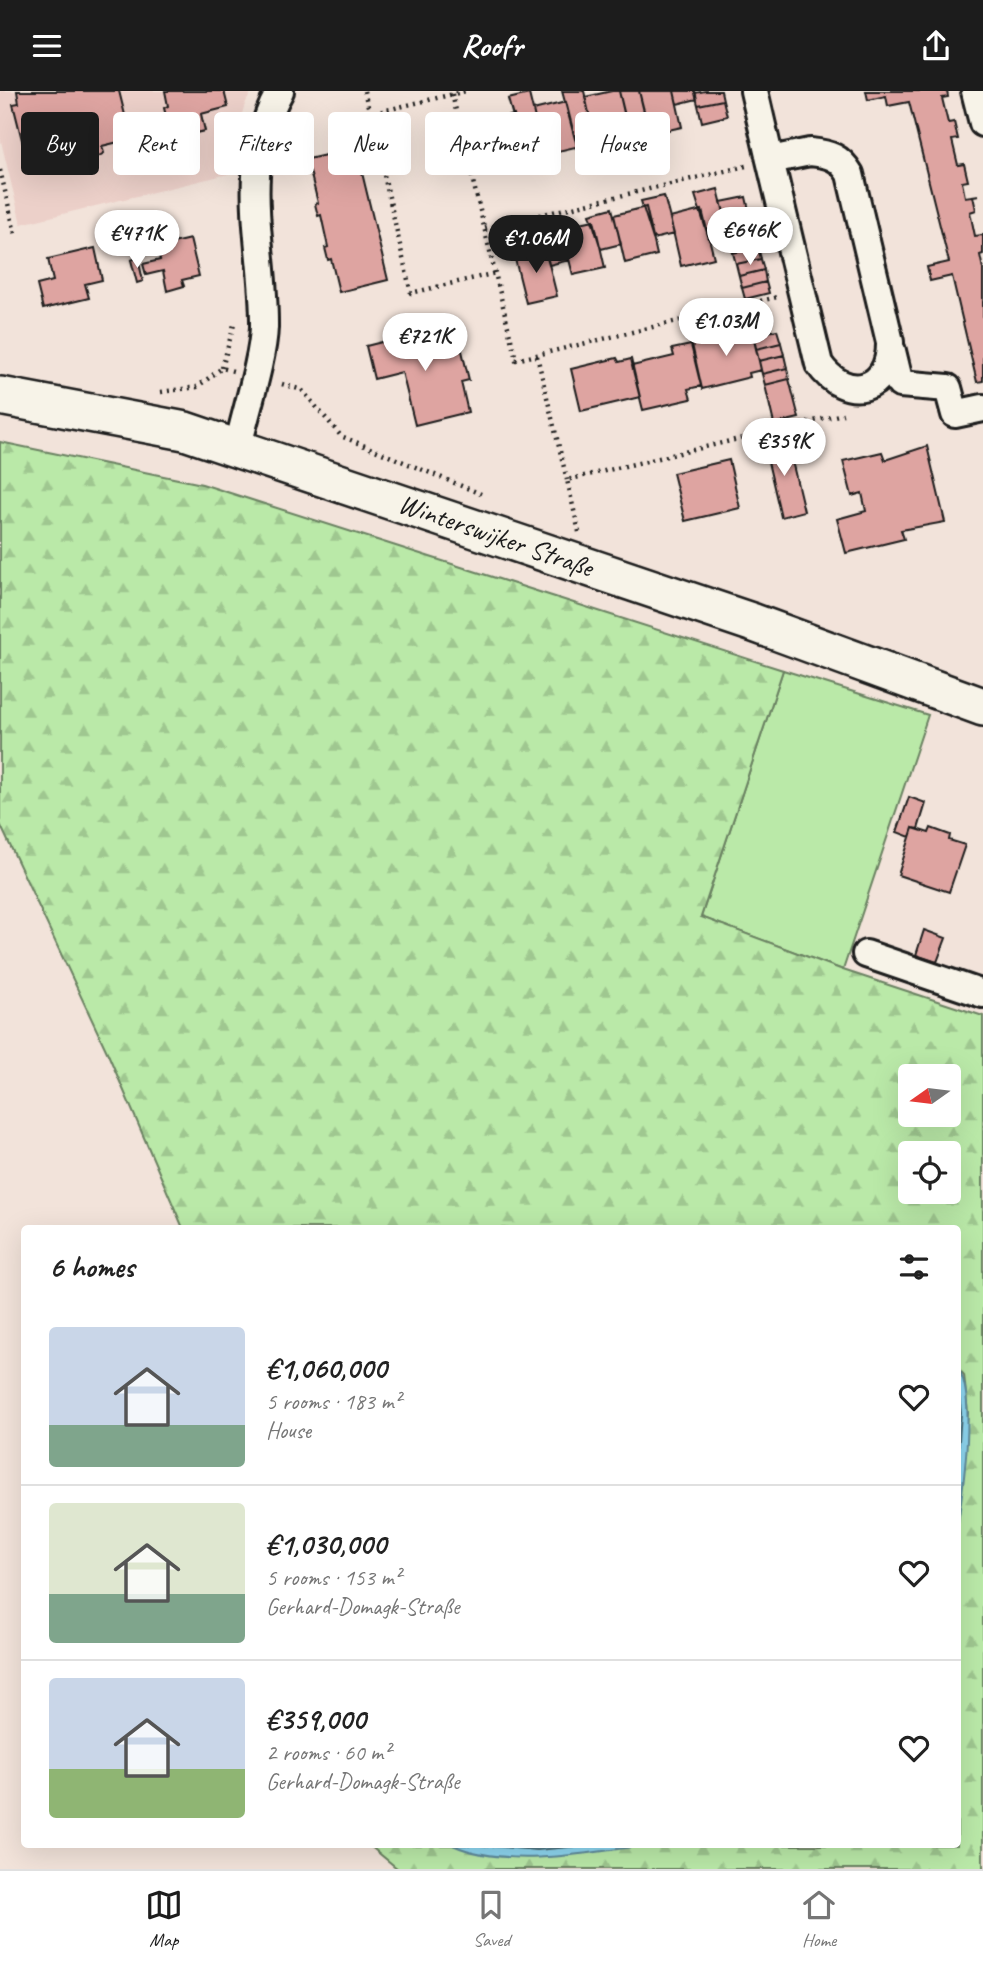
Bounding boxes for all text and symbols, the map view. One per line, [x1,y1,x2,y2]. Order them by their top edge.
text: Roofr [461,25,522,66]
icon: menu [28,27,66,65]
icon: share [917,27,955,65]
chip: Buy [21,112,99,175]
chip: Rent [113,112,200,175]
chip: Filters [214,112,314,175]
chip: New [328,112,411,175]
chip: Apartment [425,112,561,175]
chip: House [575,112,670,175]
pin: €646K [701,207,799,267]
pin: €471K [88,211,186,270]
pin: €1.06M [479,215,593,275]
text: €646K [723,215,777,244]
text: €471K [111,218,164,247]
text: €1.06M [504,223,568,252]
pin: €1.03M [669,299,783,358]
text: €1.03M [695,306,757,335]
pin: €721K [376,313,474,373]
text: €721K [399,321,452,350]
pin: €359K [735,419,833,478]
text: €359K [758,426,810,455]
street label: Winterswijker Straße [394,485,600,585]
north arrow [898,1064,961,1127]
map controls [898,1064,961,1204]
button: locate [898,1141,961,1204]
text: 6 homes [49,1248,134,1286]
icon: filters [895,1248,933,1286]
text: €1,060,000 [266,1349,387,1387]
icon: home [105,1355,189,1439]
icon: heart [895,1378,933,1416]
text: 5 rooms · 183 m² [266,1387,401,1416]
text: House [266,1416,311,1445]
text: €1,030,000 [266,1525,386,1563]
icon: home [105,1531,189,1615]
icon: heart [895,1554,933,1592]
text: 5 rooms · 153 m² [266,1563,401,1592]
text: Gerhard-Domagk-Straße [266,1592,459,1621]
text: €359,000 [266,1700,366,1738]
icon: home [105,1706,189,1790]
icon: heart [895,1729,933,1767]
text: 2 rooms · 60 m² [266,1738,390,1767]
text: Gerhard-Domagk-Straße [266,1767,459,1796]
tab: Map [145,1886,183,1952]
tab: Saved [472,1886,510,1952]
tab: Home [800,1886,838,1952]

